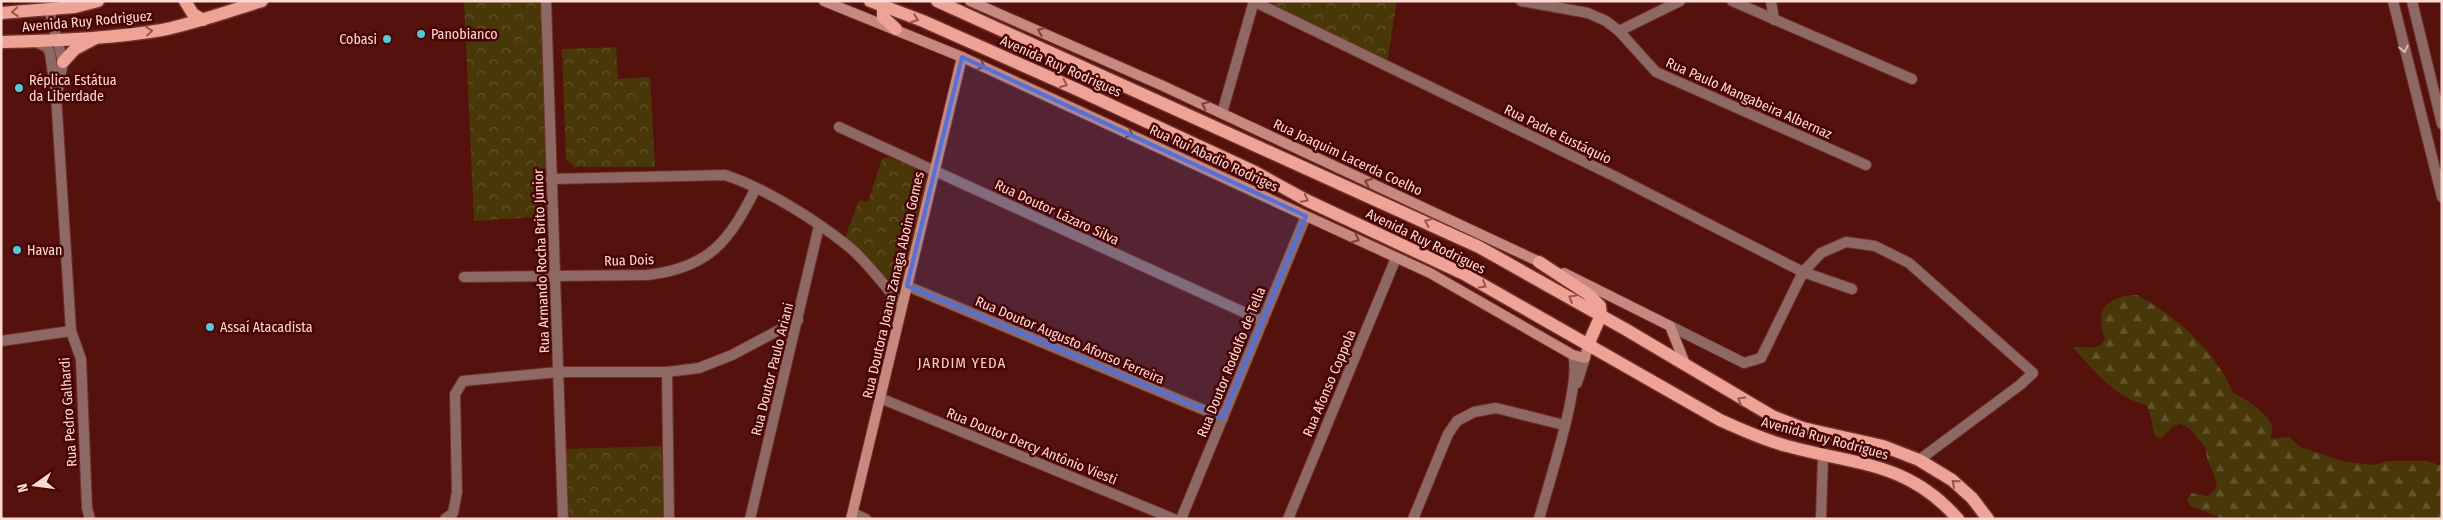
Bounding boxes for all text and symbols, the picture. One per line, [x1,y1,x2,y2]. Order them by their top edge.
one-way arrow [11,6,19,17]
street label: Avenida Ruy Rodriguez [21,7,153,36]
one-way arrow [910,12,919,23]
one-way arrow [146,26,154,37]
place label: Panobianco [431,26,498,43]
one-way arrow [1037,27,1046,38]
marker: Panobianco [415,28,427,40]
place label: Cobasi [339,31,377,48]
street label: Avenida Ruy Rodrigues [998,32,1124,101]
marker: Cobasi [381,33,393,45]
one-way arrow [2398,44,2409,53]
street label: Rua Paulo Mangabeira Albernaz [1663,54,1835,143]
one-way arrow [977,60,986,71]
place label: Réplica Estátua da Liberdade [29,72,117,105]
one-way arrow [1059,77,1068,88]
marker: Réplica Estátua da Liberdade [13,82,25,94]
one-way arrow [1201,101,1210,112]
street label: Rua Padre Eustáquio [1501,101,1614,168]
street label: Rua Joaquim Lacerda Coelho [1270,115,1425,200]
street label: Rua Rui Abadio Rodriges [1147,121,1281,196]
one-way arrow [1125,128,1134,139]
street label: Rua Armando Rocha Brito Júnior [530,169,553,353]
street label: Rua Doutora Joana Zanaga Aboim Gomes [859,170,928,400]
street label: Rua Doutor Lázaro Silva [992,176,1122,249]
one-way arrow [1364,177,1373,188]
one-way arrow [1300,193,1309,203]
street label: Avenida Ruy Rodrigues [1363,205,1488,278]
one-way arrow [1424,218,1433,229]
one-way arrow [1351,233,1360,244]
place label: Havan [27,242,62,259]
marker: Havan [11,244,23,256]
street label: Rua Dois [604,251,654,270]
one-way arrow [1478,278,1487,288]
street label: Rua Doutor Rodolfo de Tella [1194,284,1269,440]
street label: Rua Doutor Augusto Afonso Ferreira [973,293,1167,388]
one-way arrow [1568,295,1577,305]
street label: Rua Doutor Paulo Ariani [748,301,797,437]
place label: Assaí Atacadista [220,319,313,336]
marker: Assaí Atacadista [204,321,216,333]
street label: Rua Afonso Coppola [1299,327,1360,439]
district label: JARDIM YEDA [918,354,1006,372]
street label: Rua Pedro Galhardi [56,357,81,467]
one-way arrow [1737,396,1746,406]
street label: Rua Doutor Dercy Antônio Viesti [944,404,1120,489]
street label: Avenida Ruy Rodrigues [1759,413,1890,464]
north arrow [10,460,60,510]
one-way arrow [1952,481,1961,489]
text: N [14,482,32,494]

